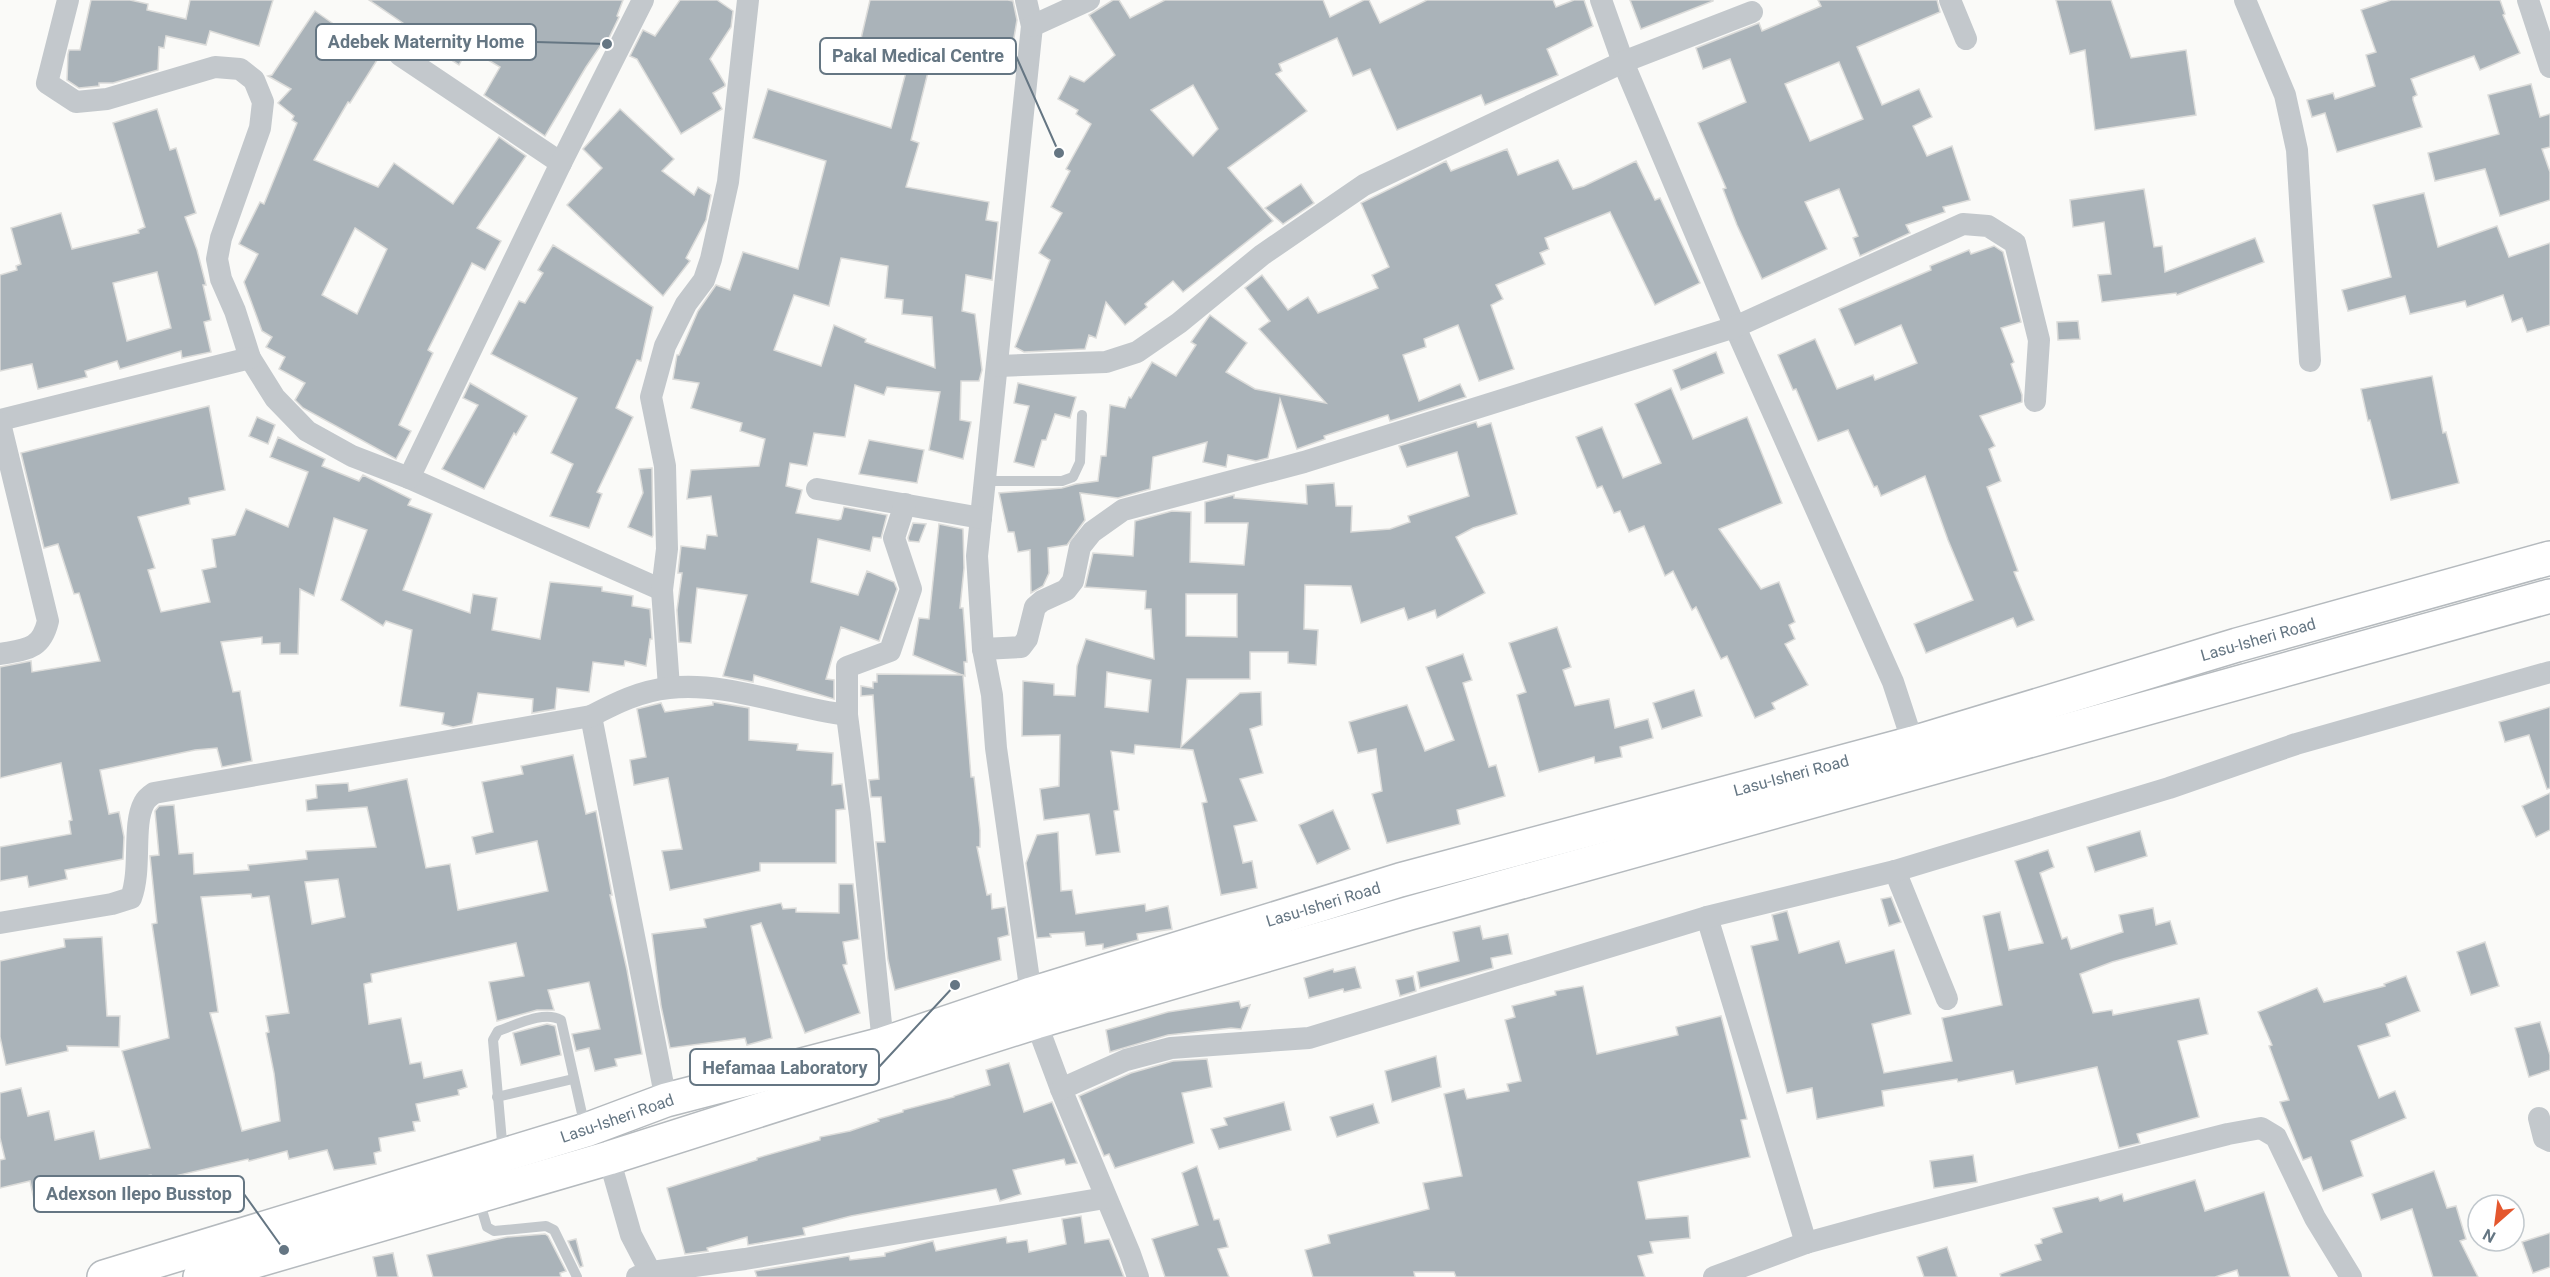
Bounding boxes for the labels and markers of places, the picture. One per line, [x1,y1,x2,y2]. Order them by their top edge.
callout: Adebek Maternity Home [316,24,536,60]
callout: Pakal Medical Centre [820,38,1016,74]
callout: Hefamaa Laboratory [690,1049,879,1085]
callout: Adexson Ilepo Busstop [34,1176,244,1212]

